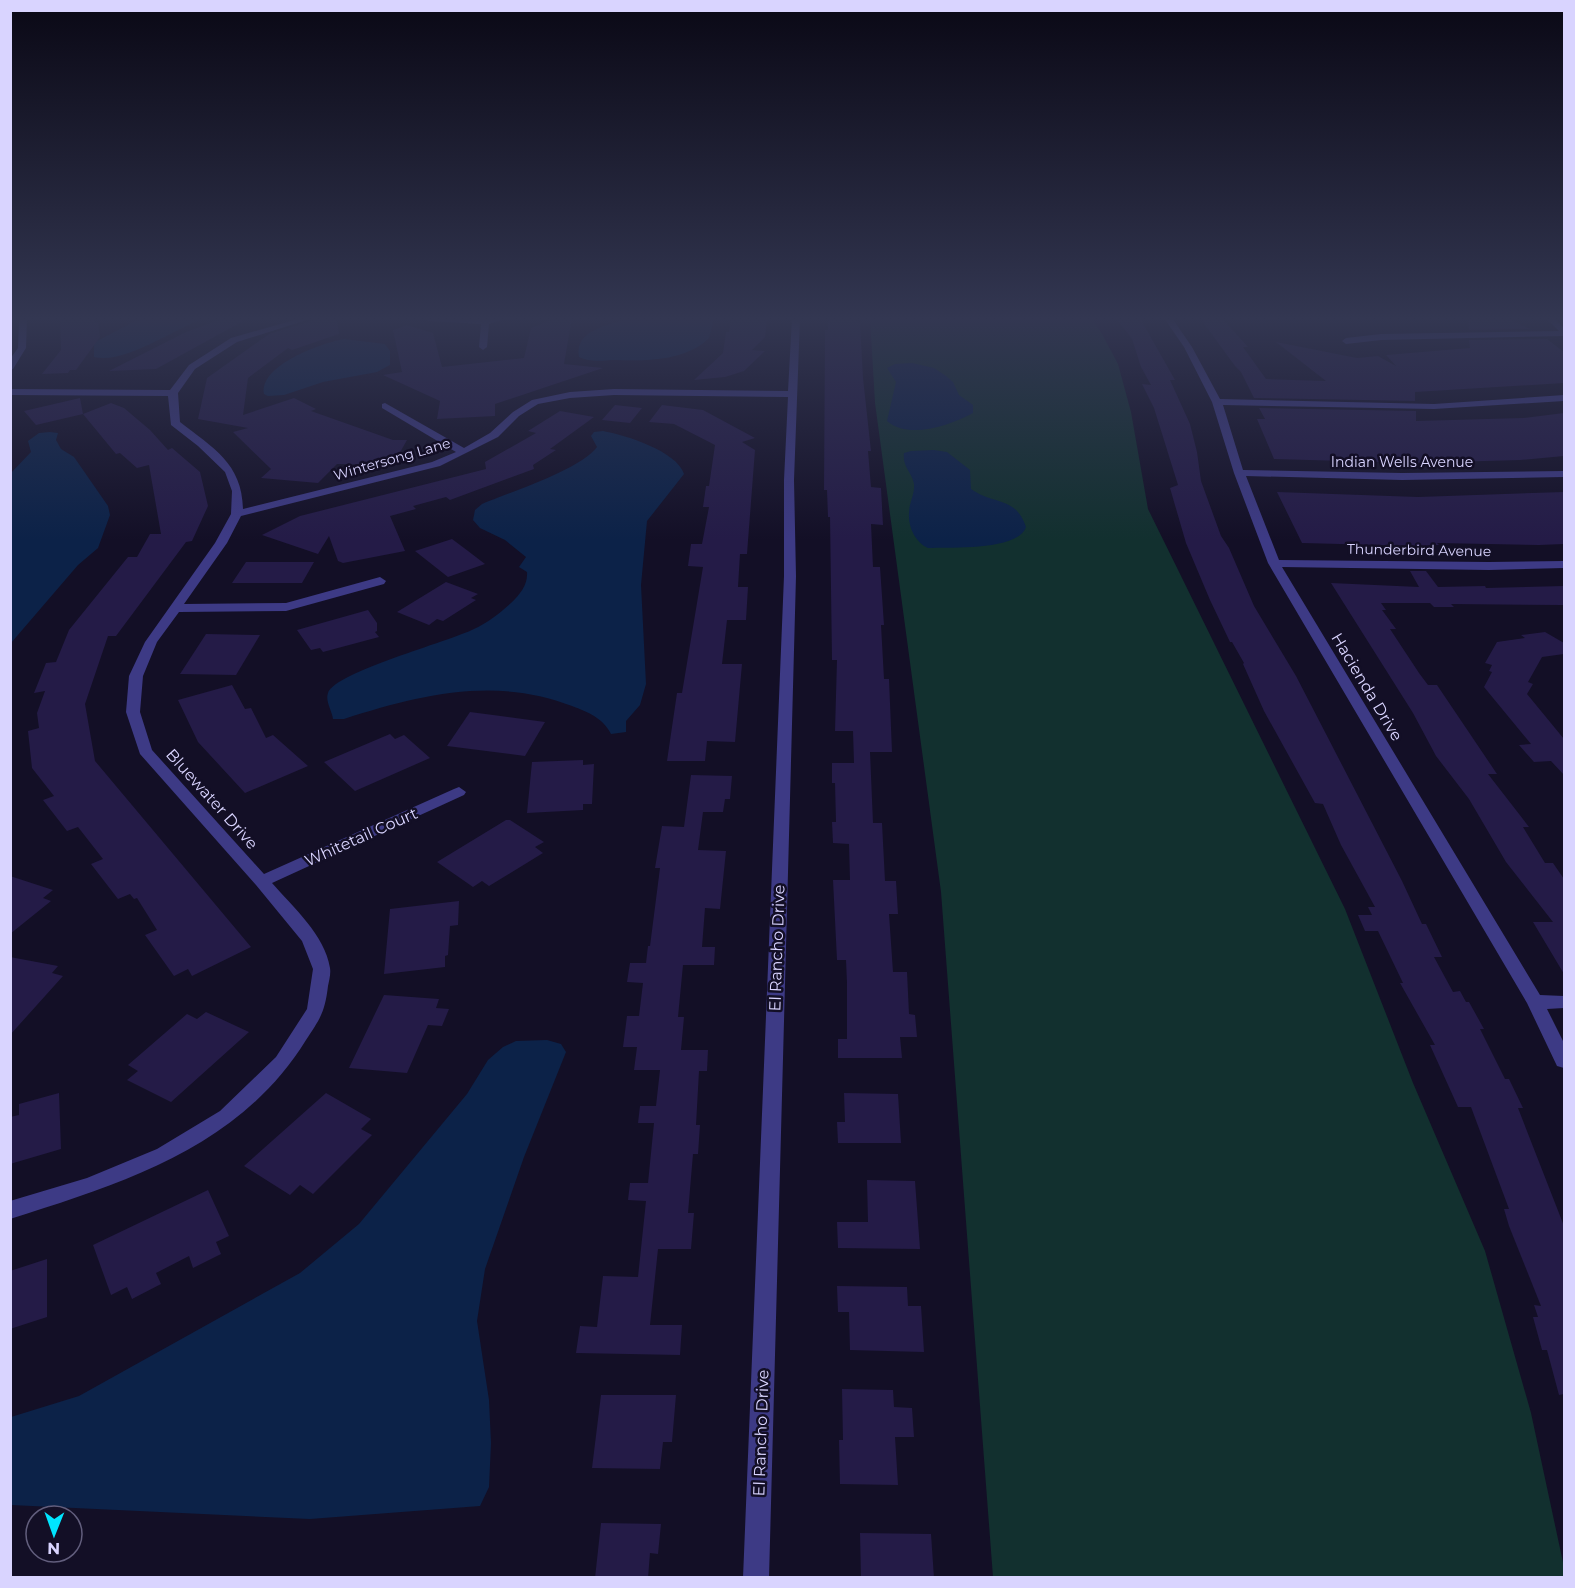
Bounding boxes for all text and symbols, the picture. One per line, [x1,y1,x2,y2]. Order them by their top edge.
street label: Wintersong Lane [331,434,453,484]
street label: Indian Wells Avenue [1331,453,1473,471]
street label: Thunderbird Avenue [1347,540,1491,560]
street label: Hacienda Drive [1327,630,1407,744]
street label: Bluewater Drive [162,745,262,853]
street label: Whitetail Court [302,803,421,870]
street label: El Rancho Drive [765,884,789,1012]
street label: El Rancho Drive [749,1369,773,1497]
north arrow [24,1504,84,1564]
text: N [47,1539,60,1558]

